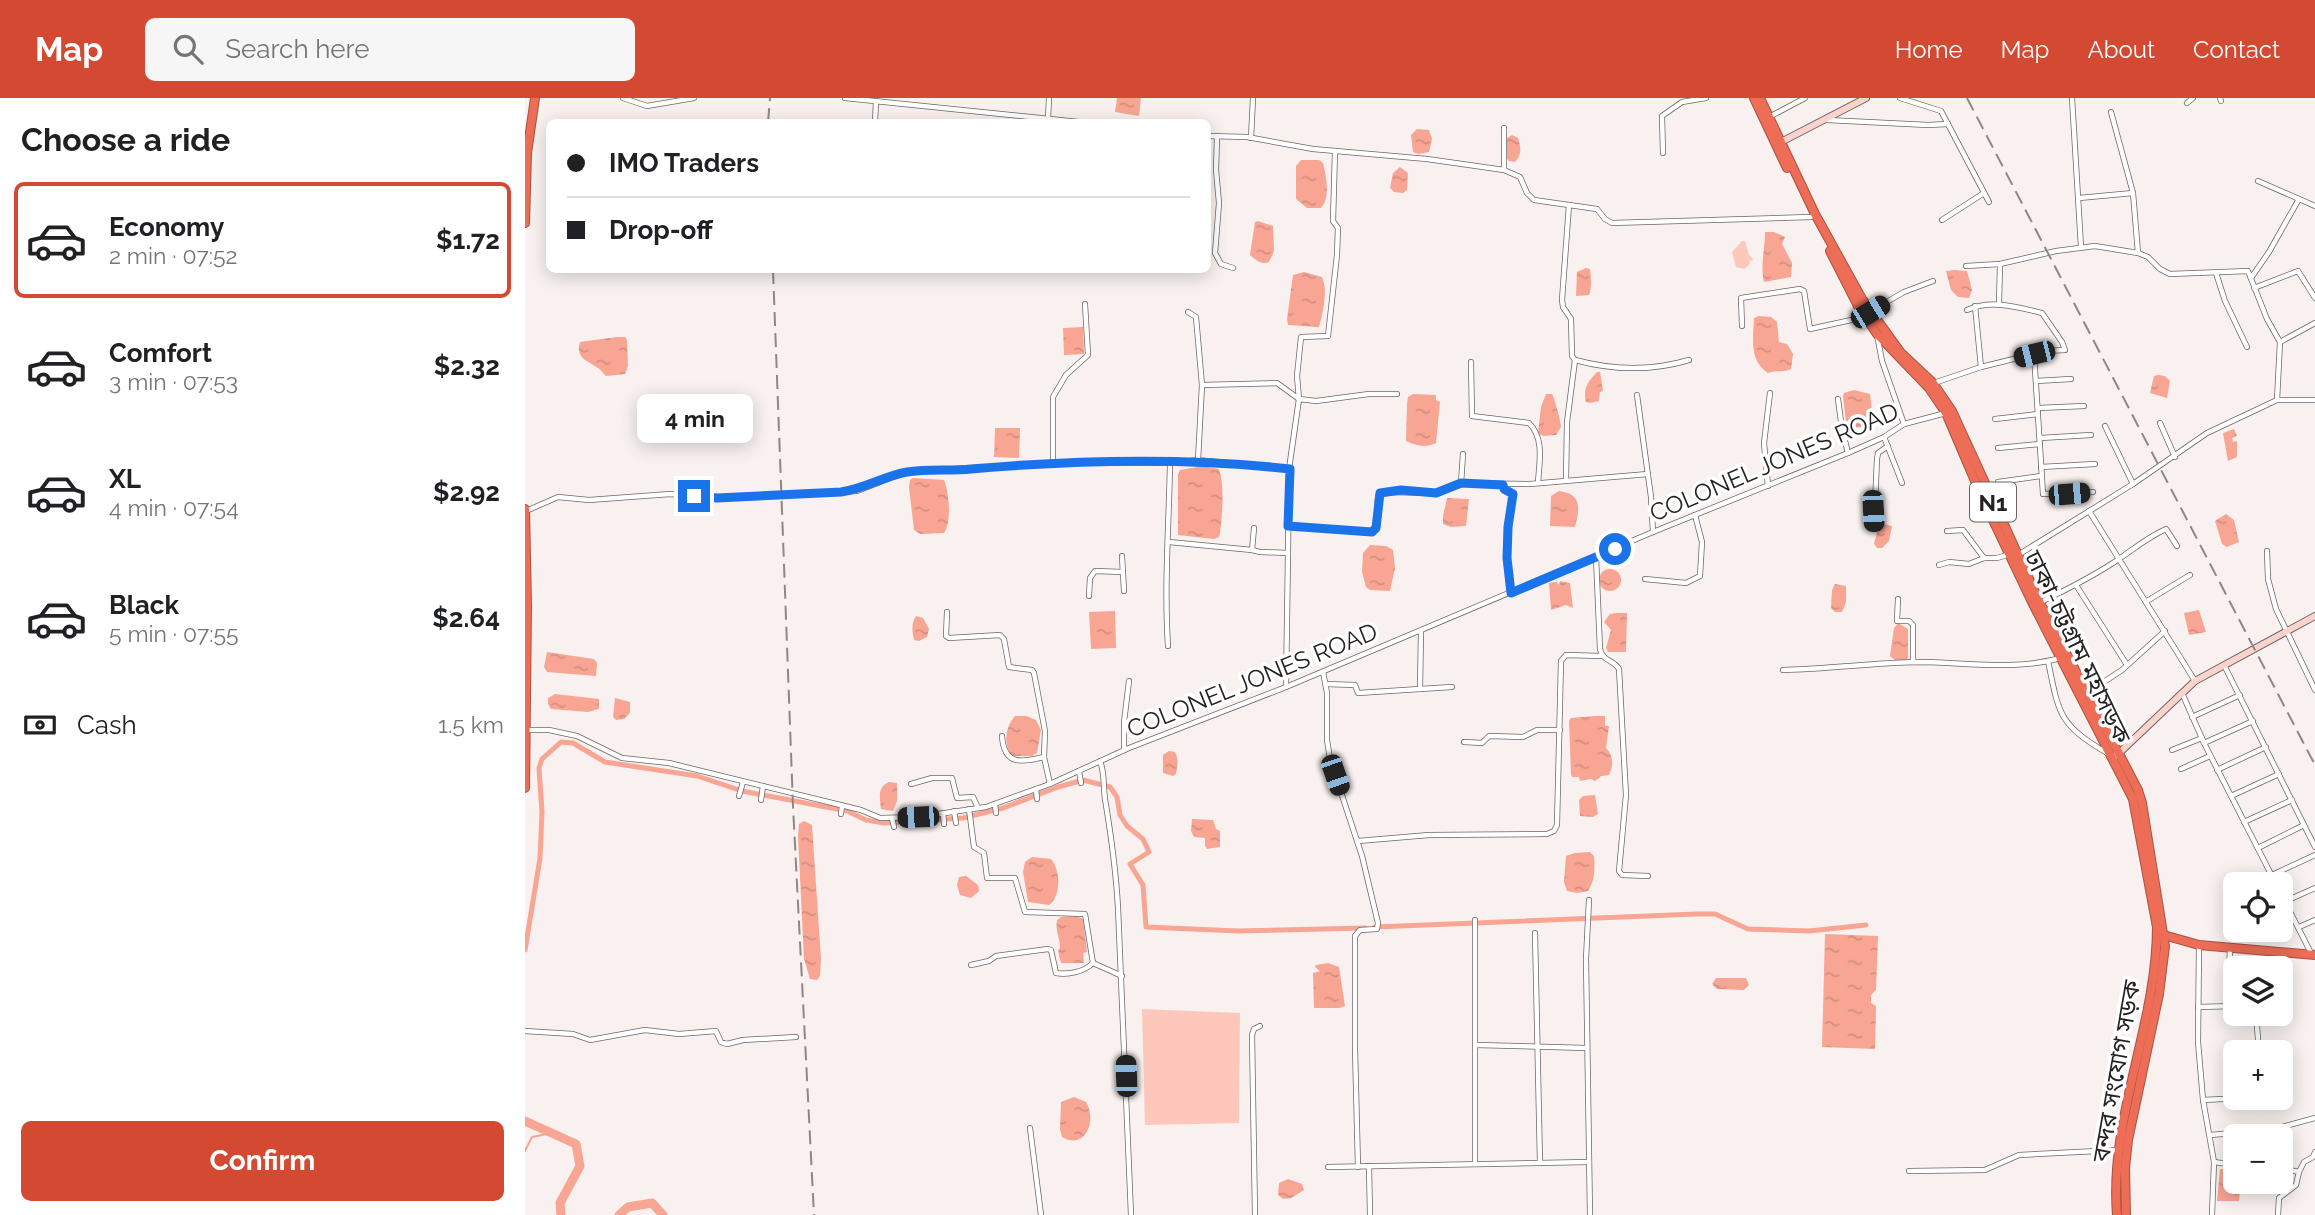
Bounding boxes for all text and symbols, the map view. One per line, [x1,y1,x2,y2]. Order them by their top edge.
search box [145,18,635,81]
text: Map [35,30,103,69]
icon: search [169,30,207,68]
text: Search here [225,34,370,64]
text: Home [1895,35,1963,64]
text: Map [2001,35,2049,64]
text: About [2087,35,2155,64]
text: Contact [2193,35,2280,64]
text: Choose a ride [21,121,230,158]
text: IMO Traders [609,148,759,178]
icon: car [25,209,88,272]
text: Economy [109,212,224,242]
text: Drop-off [609,215,713,245]
text: $1.72 [436,225,500,255]
text: 2 min · 07:52 [109,242,238,269]
car [1847,292,1894,332]
icon: car [25,335,88,398]
text: Comfort [109,338,212,368]
car [2012,339,2057,369]
text: $2.32 [434,351,500,381]
text: 3 min · 07:53 [109,368,238,395]
callout: 4 min [636,394,752,444]
street label: COLONEL JONES ROAD [1645,396,1903,528]
text: 4 min [665,405,725,432]
icon: car [25,461,88,524]
text: XL [109,464,141,494]
text: $2.92 [433,477,500,507]
route end [678,480,710,512]
road number: N1 [1970,482,2016,522]
car [2048,482,2091,506]
car [1862,489,1885,533]
text: 4 min · 07:54 [109,494,239,521]
route start [1599,533,1631,565]
street label: ঢাকা-চট্টগ্রাম মহাসড়ক [2018,545,2138,749]
icon: car [25,587,88,650]
text: Black [109,590,179,620]
text: $2.64 [432,603,500,633]
street label: COLONEL JONES ROAD [1123,616,1381,744]
text: 5 min · 07:55 [109,620,239,647]
icon: cash [21,706,59,744]
text: Cash [77,710,137,740]
text: 1.5 km [438,711,504,738]
car [1319,752,1352,798]
car [897,806,940,828]
map controls [2223,872,2293,1194]
button: locate [2223,872,2293,942]
button: layers [2223,956,2293,1026]
street label: বন্দর সংযোগ সড়ক [2086,977,2146,1165]
button: + [2223,1040,2293,1110]
car [1115,1055,1138,1097]
button: Confirm [21,1121,504,1201]
button: − [2223,1124,2293,1194]

